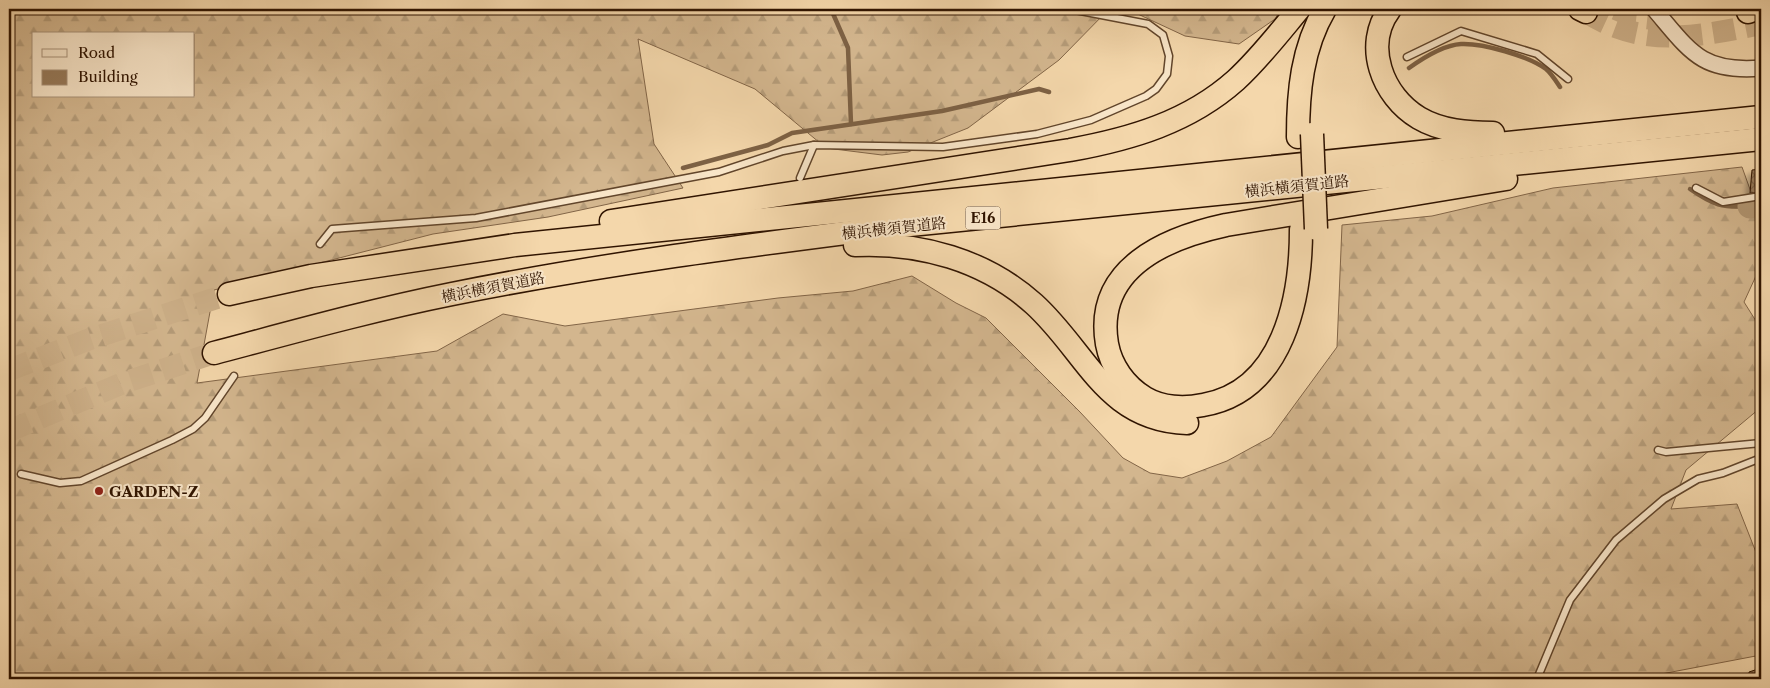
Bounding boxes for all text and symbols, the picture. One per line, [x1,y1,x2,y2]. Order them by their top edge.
legend [32,32,195,98]
text: Road [78,43,115,62]
text: Building [78,67,138,86]
street label: 横浜横須賀道路 [1244,171,1350,201]
road number: E16 [966,207,1000,230]
street label: 横浜横須賀道路 [841,213,947,243]
street label: 横浜横須賀道路 [440,268,546,306]
place label: GARDEN-Z [109,482,199,501]
marker: GARDEN-Z [93,485,105,497]

